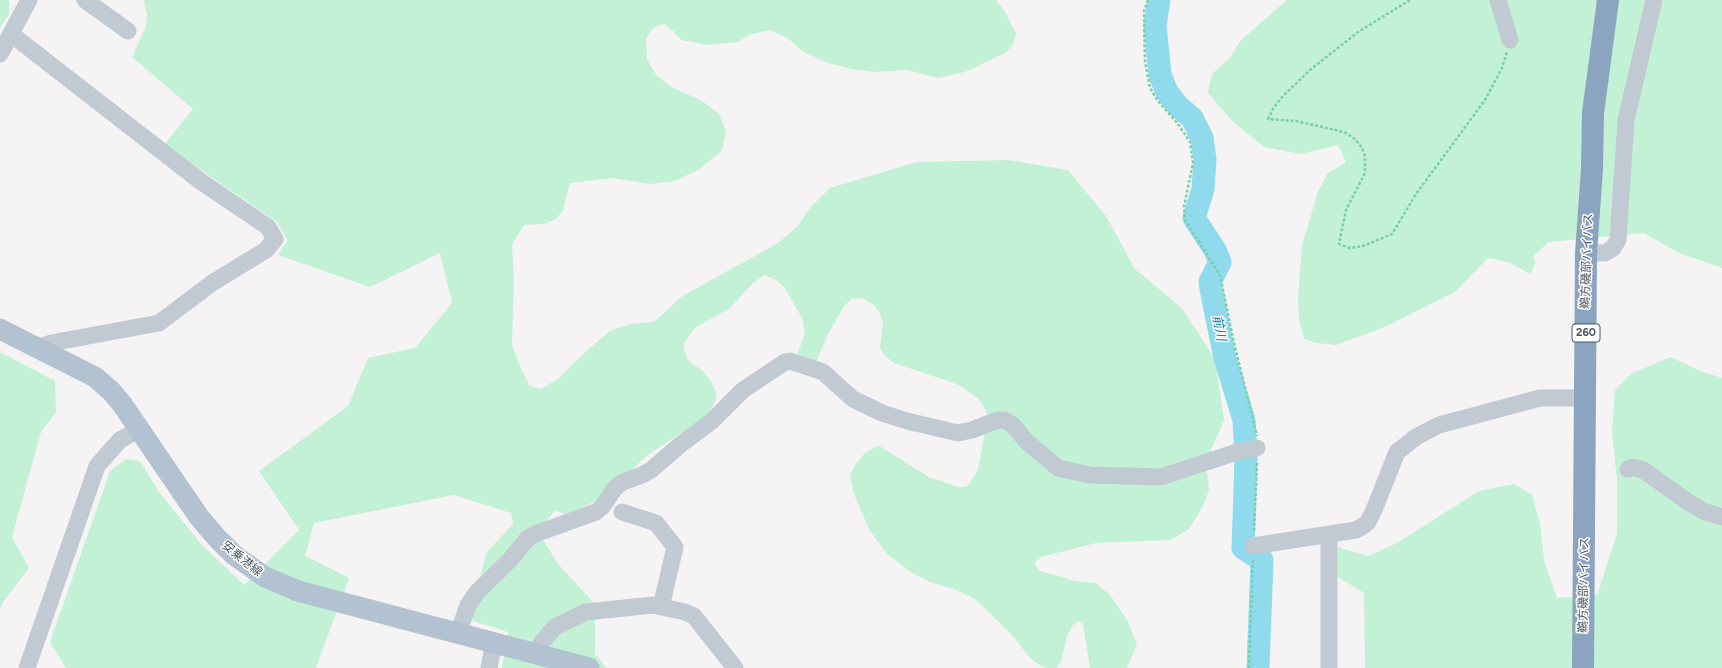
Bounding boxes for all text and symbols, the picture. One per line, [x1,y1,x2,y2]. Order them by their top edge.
street label: 鵜方磯部バイパス [1578,213,1596,309]
water label: 前川 [1209,314,1229,342]
road number: 260 [1572,324,1600,342]
street label: 鵜方磯部バイパス [1576,537,1592,633]
street label: 安乗港線 [219,538,265,580]

